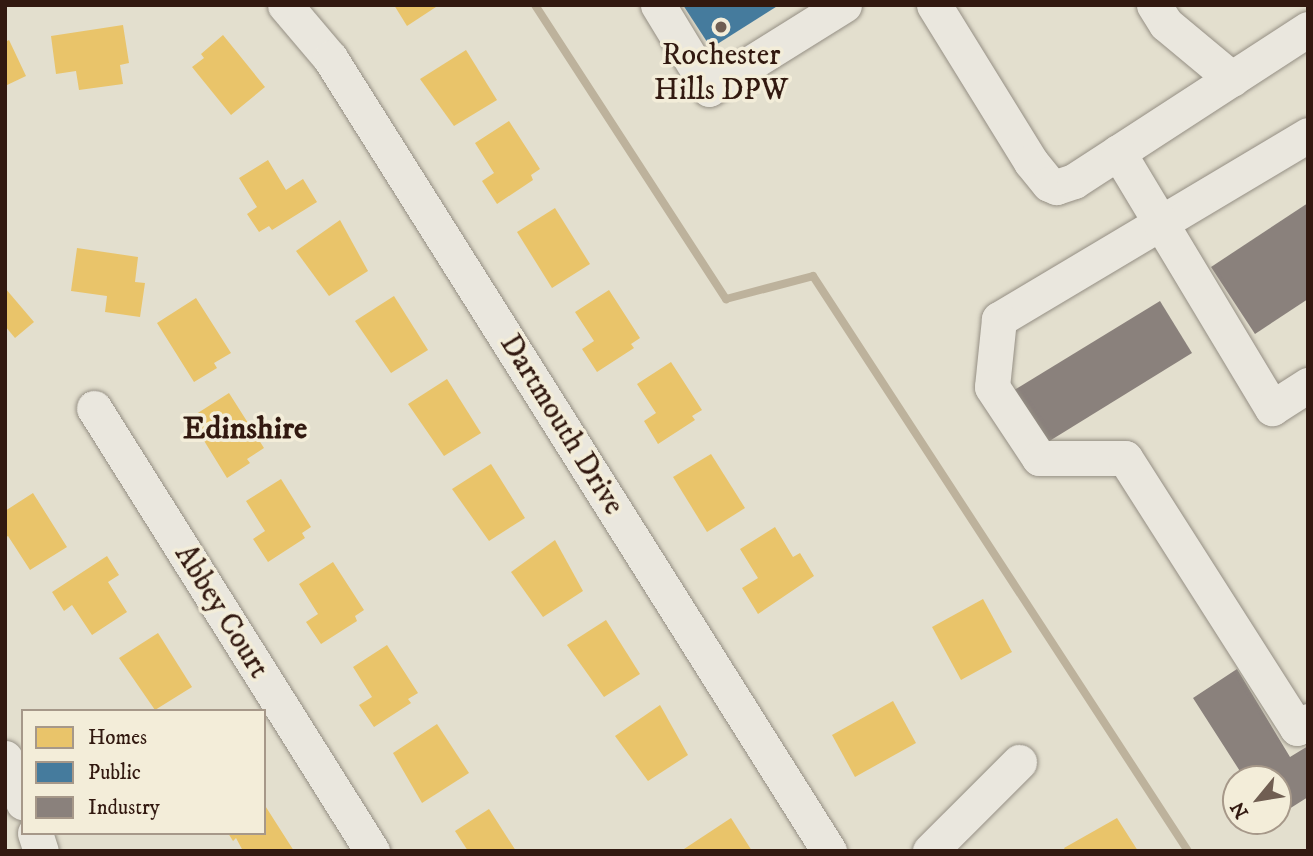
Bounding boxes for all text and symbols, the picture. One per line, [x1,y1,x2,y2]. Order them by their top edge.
marker: Rochester Hills DPW [713,19,729,35]
place label: Rochester Hills DPW [654,38,788,108]
street label: Dartmouth Drive [491,328,631,522]
district label: Edinshire [183,410,307,448]
street label: Abbey Court [166,539,276,685]
legend [21,709,266,835]
text: Homes [88,725,147,751]
text: Public [88,760,141,786]
north arrow [1222,765,1292,835]
text: Industry [88,795,160,821]
text: N [1226,797,1254,822]

